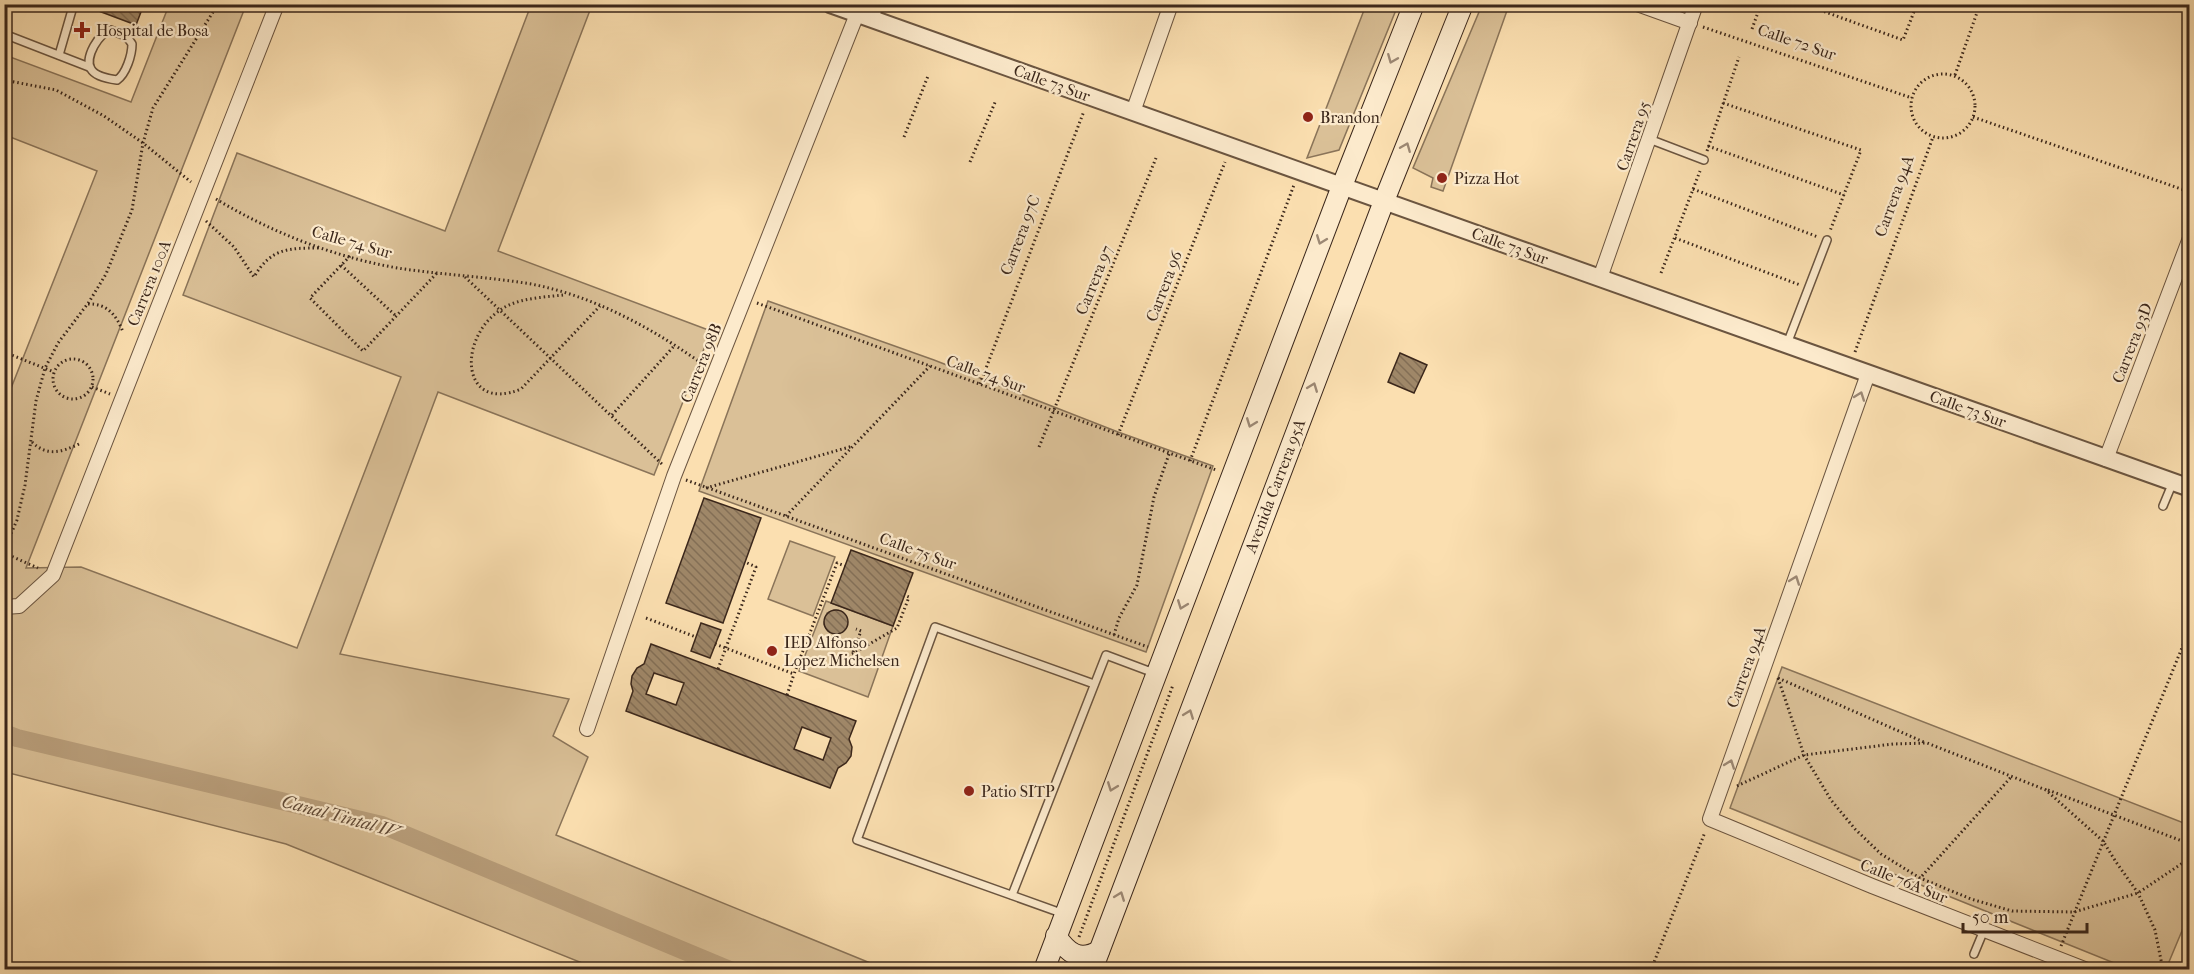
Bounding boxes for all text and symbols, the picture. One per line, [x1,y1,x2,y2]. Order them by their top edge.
street label: Calle 72 Sur [1755,20,1839,64]
marker: Hospital de Bosa [73,21,91,39]
place label: Hospital de Bosa [96,21,209,40]
one-way arrow [1387,53,1399,64]
street label: Calle 73 Sur [1011,60,1093,106]
street label: Carrera 95 [1612,99,1654,173]
place label: Brandon [1320,108,1381,127]
marker: Brandon [1301,110,1315,124]
one-way arrow [1399,142,1411,153]
street label: Carrera 94A [1870,152,1918,239]
place label: Pizza Hot [1454,169,1520,188]
marker: Pizza Hot [1435,171,1449,185]
street label: Carrera 97C [996,192,1044,278]
street label: Calle 74 Sur [310,222,394,263]
street label: Calle 73 Sur [1469,223,1551,269]
one-way arrow [1315,235,1328,245]
street label: Carrera 100A [123,237,175,329]
street label: Carrera 97 [1071,242,1117,318]
street label: Carrera 96 [1142,248,1186,324]
street label: Carrera 93D [2108,300,2156,386]
street label: Carrera 98B [676,320,726,406]
street label: Calle 74 Sur [944,351,1028,397]
one-way arrow [1306,382,1318,393]
street label: Calle 73 Sur [1927,386,2009,432]
one-way arrow [1853,392,1866,402]
street label: Avenida Carrera 95A [1240,416,1310,557]
one-way arrow [1246,417,1259,427]
street label: Calle 75 Sur [877,528,959,574]
one-way arrow [1787,575,1800,586]
one-way arrow [1177,599,1189,610]
street label: Carrera 94A [1722,623,1770,710]
place label: IED Alfonso Lopez Michelsen [784,633,900,670]
marker: IED Alfonso Lopez Michelsen [765,644,779,658]
one-way arrow [1181,709,1194,719]
one-way arrow [1722,759,1735,770]
one-way arrow [1107,781,1120,792]
place label: Patio SITP [981,782,1055,801]
marker: Patio SITP [962,784,976,798]
water label: Canal Tintal IV [279,791,406,844]
street label: Calle 76A Sur [1858,855,1951,907]
one-way arrow [1112,891,1125,902]
scale bar [1963,896,2088,934]
text: 50 m [1972,907,2009,928]

